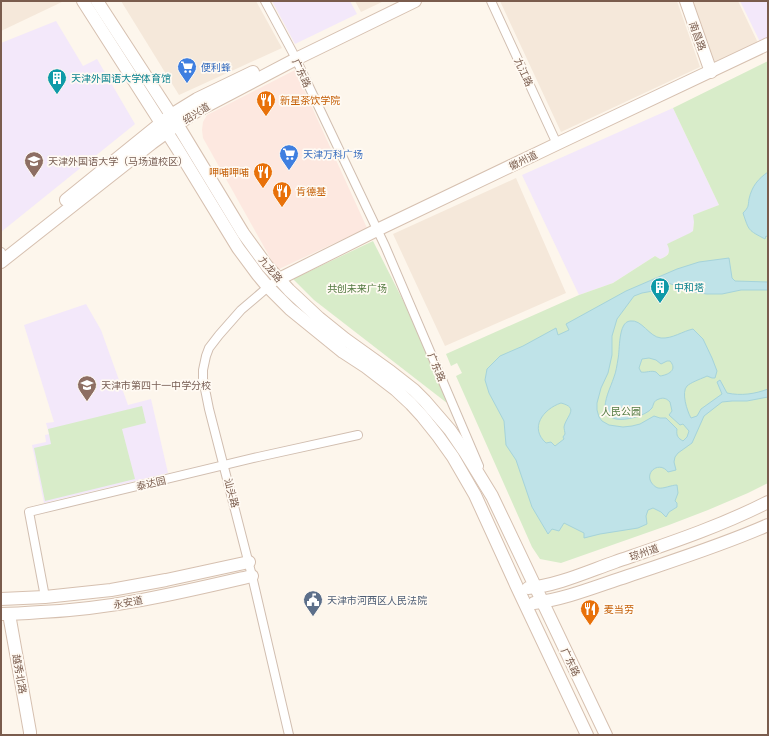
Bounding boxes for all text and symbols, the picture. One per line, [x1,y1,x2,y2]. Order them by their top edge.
street label: 南昌路 [686,20,709,52]
supermarket icon: 便利蜂 [176,56,198,84]
street label: 九江路 [511,56,536,89]
street label: 广东路 [289,57,314,90]
place label: 便利蜂 [201,61,231,74]
building icon: 天津外国语大学体育馆 [46,67,68,95]
place label: 天津外国语大学体育馆 [71,72,171,85]
restaurant icon: 新星茶饮学院 [255,89,277,117]
place label: 新星茶饮学院 [280,94,340,107]
street label: 绍兴道 [180,100,212,127]
supermarket icon: 天津万科广场 [278,143,300,171]
place label: 天津万科广场 [303,148,363,161]
street label: 徽州道 [507,148,540,173]
school or university icon: 天津外国语大学（马场道校区） [23,150,45,178]
place label: 天津外国语大学（马场道校区） [48,155,188,168]
restaurant icon: 呷哺呷哺 [252,161,274,189]
place label: 呷哺呷哺 [209,166,249,179]
restaurant icon: 肯德基 [271,180,293,208]
place label: 肯德基 [296,185,326,198]
street label: 九龙路 [256,254,285,285]
building icon: 中和塔 [649,276,671,304]
place label: 中和塔 [674,281,704,294]
park label: 共创未来广场 [327,282,387,295]
street label: 广东路 [425,351,448,384]
school or university icon: 天津市第四十一中学分校 [76,374,98,402]
place label: 天津市第四十一中学分校 [101,379,211,392]
park label: 人民公园 [601,405,641,418]
street label: 泰达园 [135,474,167,493]
street label: 汕头路 [221,477,242,509]
street label: 琼州道 [628,541,660,564]
public building icon: 天津市河西区人民法院 [302,589,324,617]
street label: 永安道 [112,593,144,611]
place label: 天津市河西区人民法院 [327,594,427,607]
restaurant icon: 麦当劳 [579,598,601,626]
place label: 麦当劳 [604,603,634,616]
street label: 广东路 [558,646,583,679]
street label: 越秀北路 [10,653,29,695]

